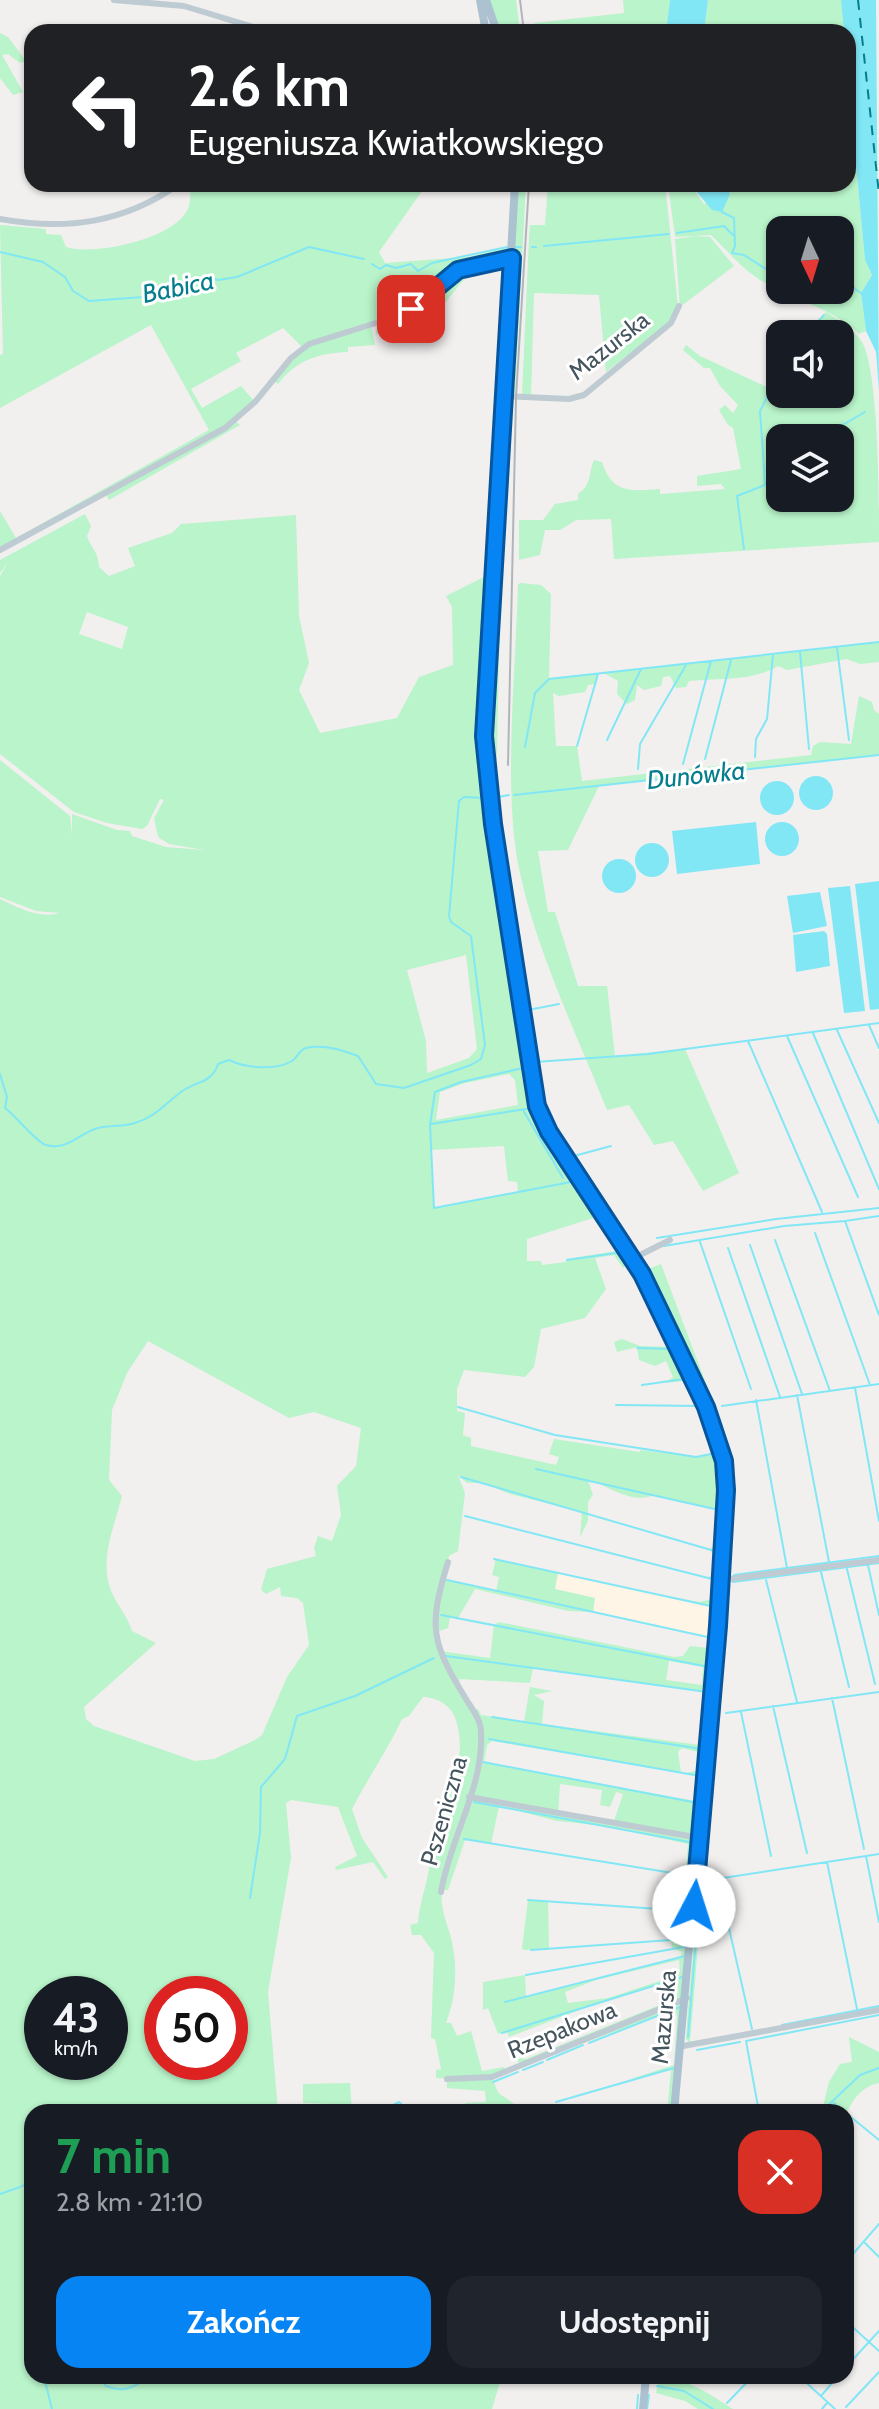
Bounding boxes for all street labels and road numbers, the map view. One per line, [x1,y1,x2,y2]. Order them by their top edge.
street label: Mazurska [563,305,655,386]
street label: Pszeniczna [414,1752,473,1869]
street label: Mazurska [645,1968,682,2065]
street label: Rzepakowa [503,1994,621,2064]

